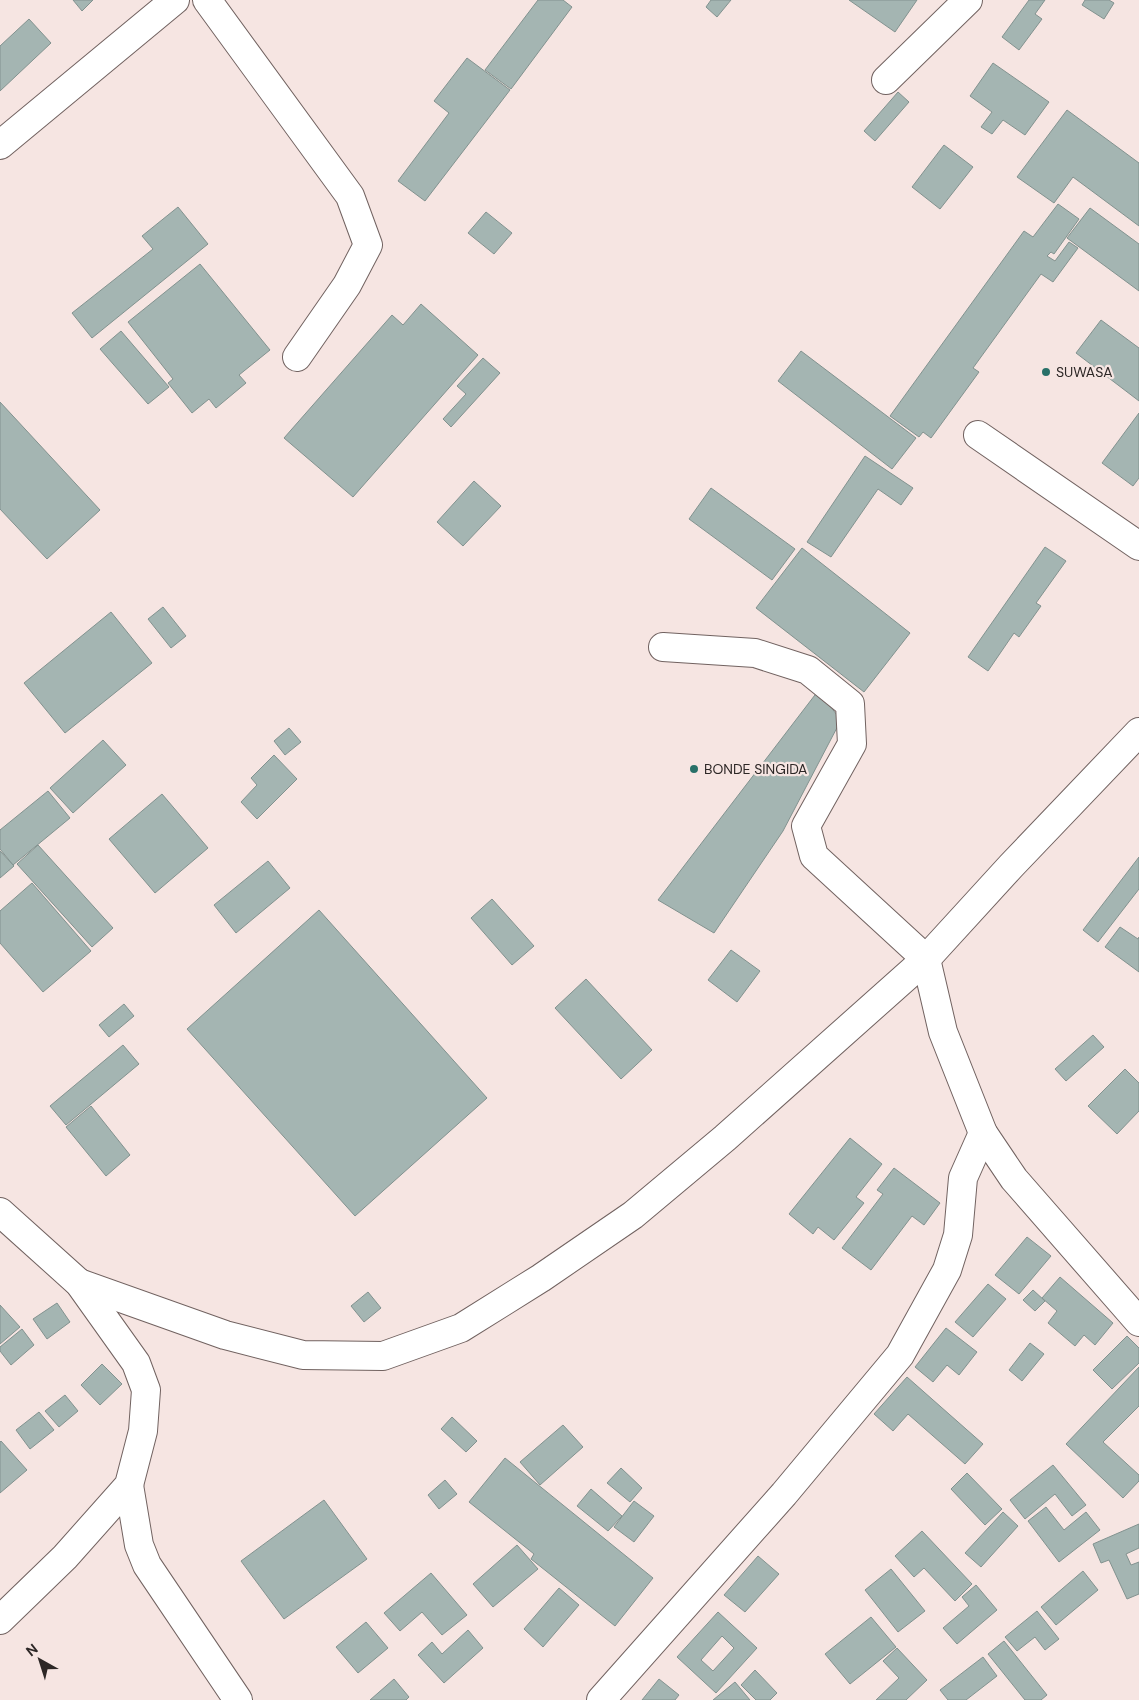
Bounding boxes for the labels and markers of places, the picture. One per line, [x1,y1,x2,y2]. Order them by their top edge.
place label: SUWASA [1056,363,1113,381]
marker: SUWASA [1040,366,1052,378]
place label: BONDE SINGIDA [704,760,807,778]
marker: BONDE SINGIDA [688,763,700,775]

